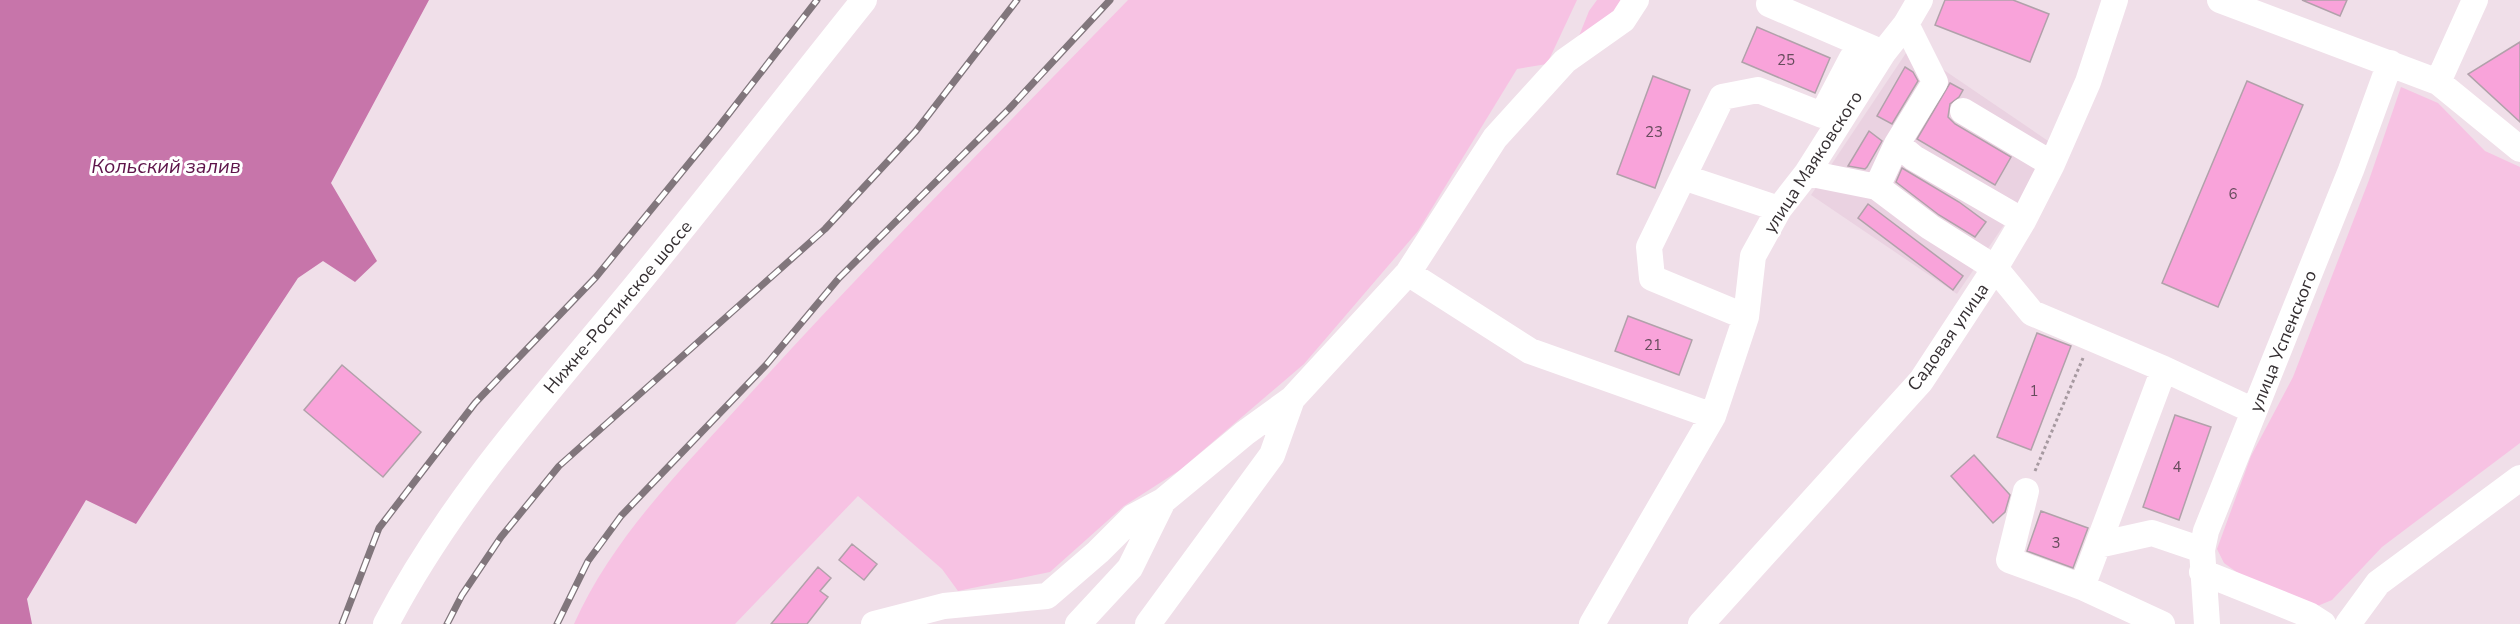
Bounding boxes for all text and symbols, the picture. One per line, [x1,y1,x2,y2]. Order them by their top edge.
house number: 25 [1777,50,1795,70]
street label: улица Маяковского [1758,86,1868,238]
house number: 23 [1645,122,1663,142]
water label: Кольский залив [91,153,241,180]
house number: 6 [2228,184,2238,204]
street label: Нижне-Ростинское шоссе [538,215,698,399]
street label: улица Успенского [2244,267,2322,415]
street label: Садовая улица [1902,278,1994,396]
house number: 21 [1644,335,1662,355]
house number: 1 [2029,381,2039,401]
house number: 4 [2172,457,2182,477]
house number: 3 [2051,533,2061,553]

